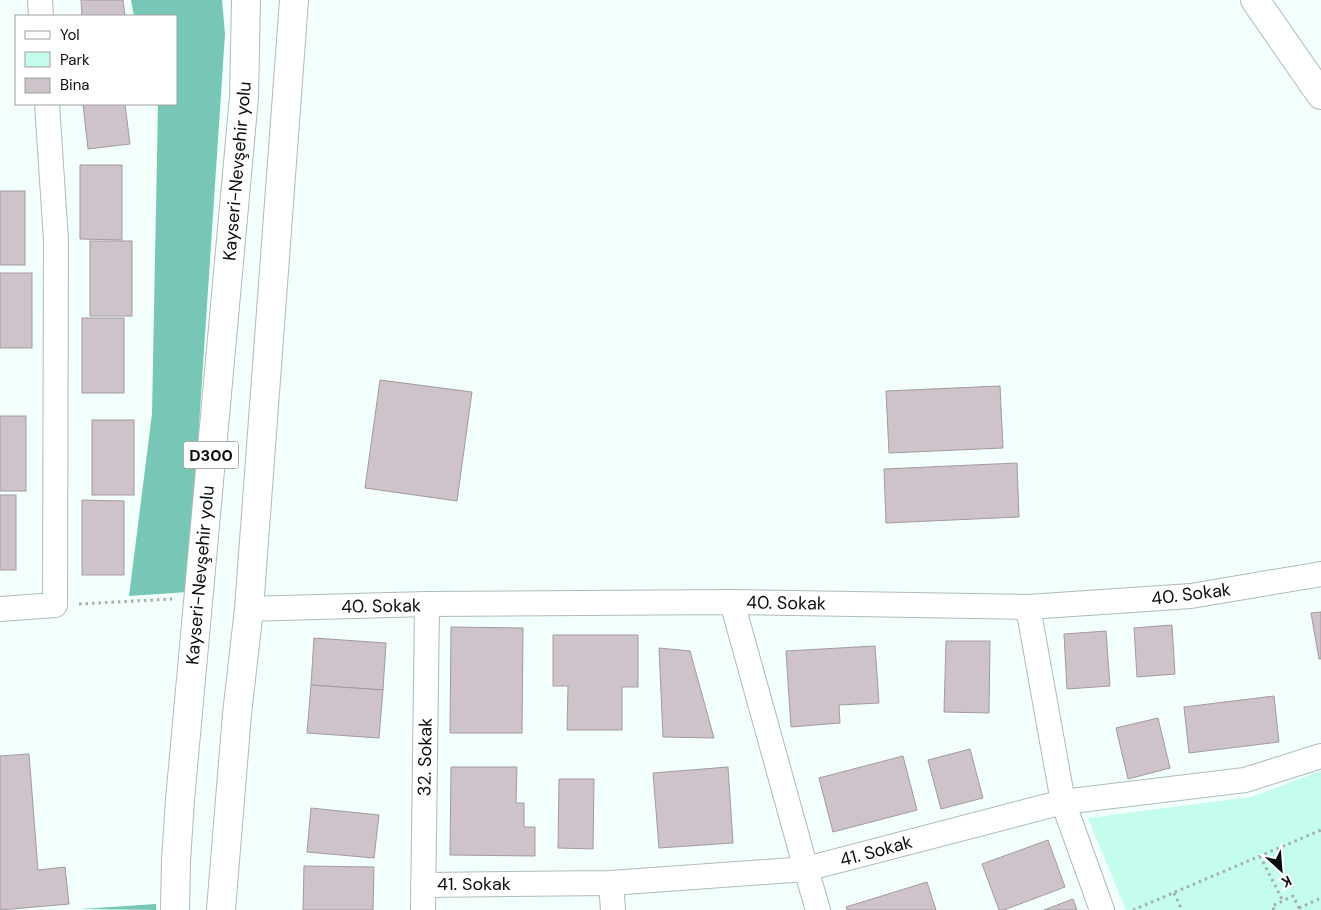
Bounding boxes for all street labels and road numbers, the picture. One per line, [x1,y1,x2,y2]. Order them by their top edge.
street label: Kayseri-Nevşehir yolu [217,80,257,262]
road number: D300 [184,442,238,468]
street label: Kayseri-Nevşehir yolu [180,484,220,666]
street label: 40. Sokak [1150,577,1232,611]
street label: 40. Sokak [746,590,826,616]
street label: 40. Sokak [341,593,421,619]
street label: 32. Sokak [412,718,438,796]
street label: 41. Sokak [837,830,915,872]
street label: 41. Sokak [437,872,511,896]

